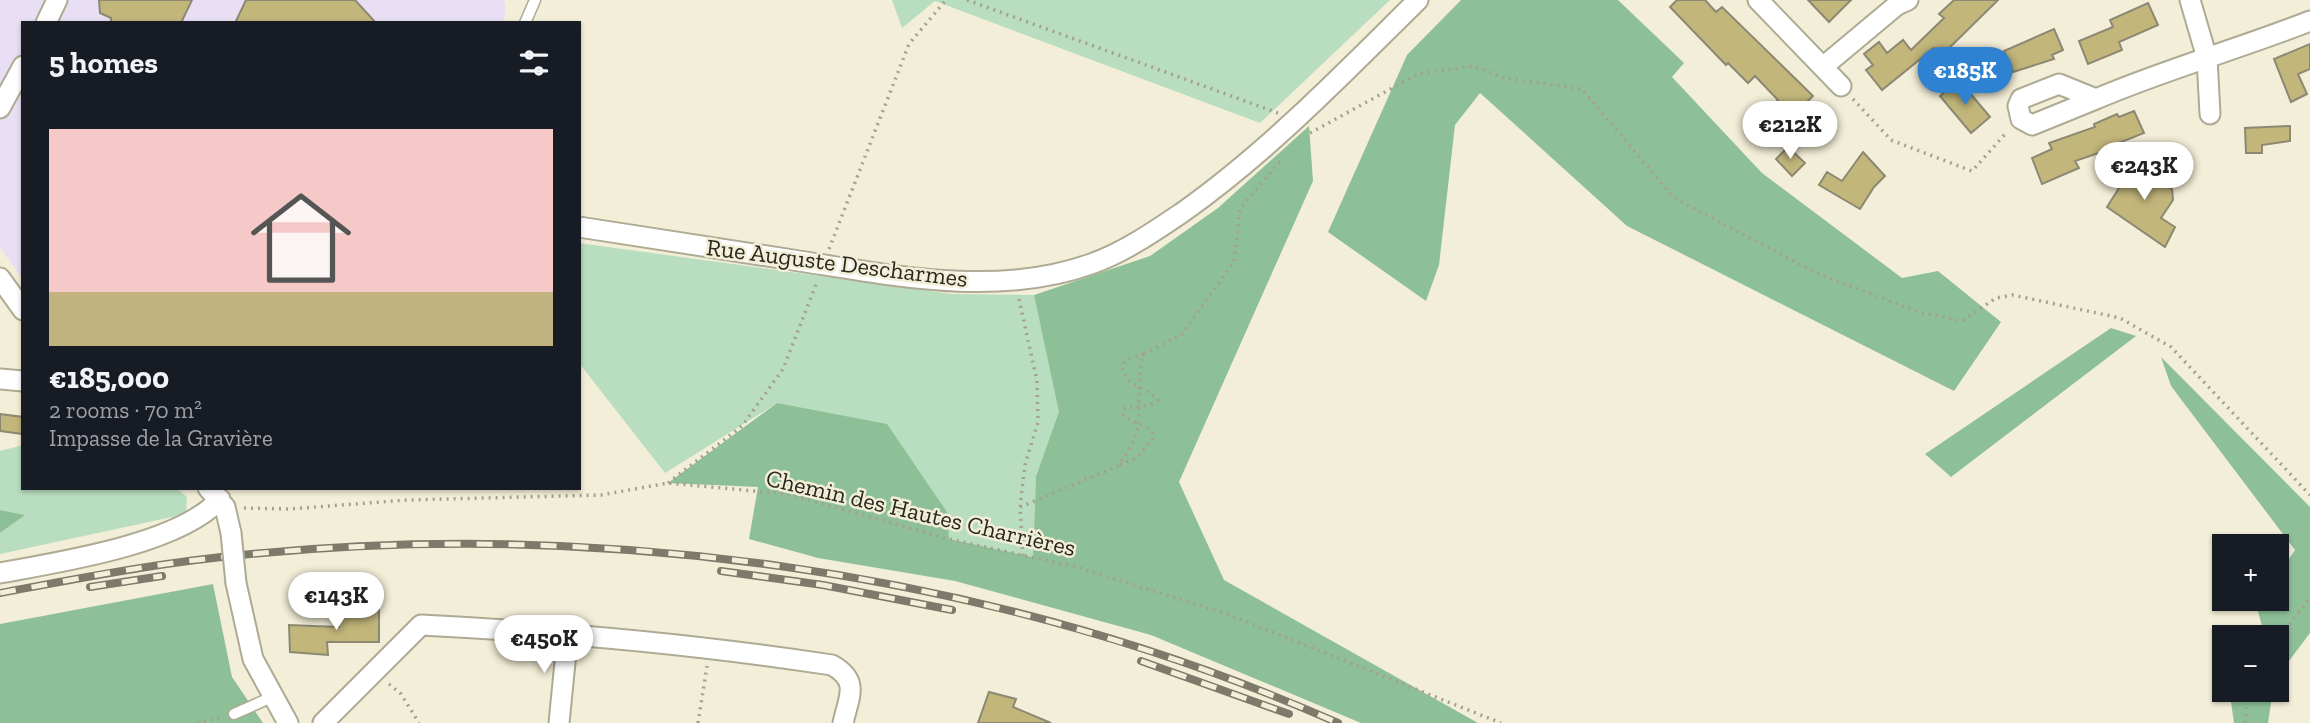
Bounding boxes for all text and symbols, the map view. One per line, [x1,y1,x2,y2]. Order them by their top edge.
icon: filters [515,44,553,82]
text: 5 homes [49,45,158,81]
pin: €185K [1916,48,2014,107]
text: €185K [1934,56,1996,84]
pin: €212K [1741,102,1839,161]
text: €212K [1758,110,1822,138]
pin: €243K [2095,142,2193,202]
text: €243K [2111,151,2177,179]
icon: home [238,175,364,301]
street label: Rue Auguste Descharmes [705,232,969,293]
text: €185,000 [49,360,169,396]
text: 2 rooms · 70 m² [49,396,202,424]
text: Impasse de la Gravière [49,424,273,452]
street label: Chemin des Hautes Charrières [763,463,1079,562]
map controls [2212,534,2289,702]
button: + [2212,534,2289,611]
pin: €143K [287,572,385,632]
text: €143K [304,581,368,609]
pin: €450K [495,616,593,675]
text: €450K [510,624,578,652]
button: − [2212,625,2289,702]

